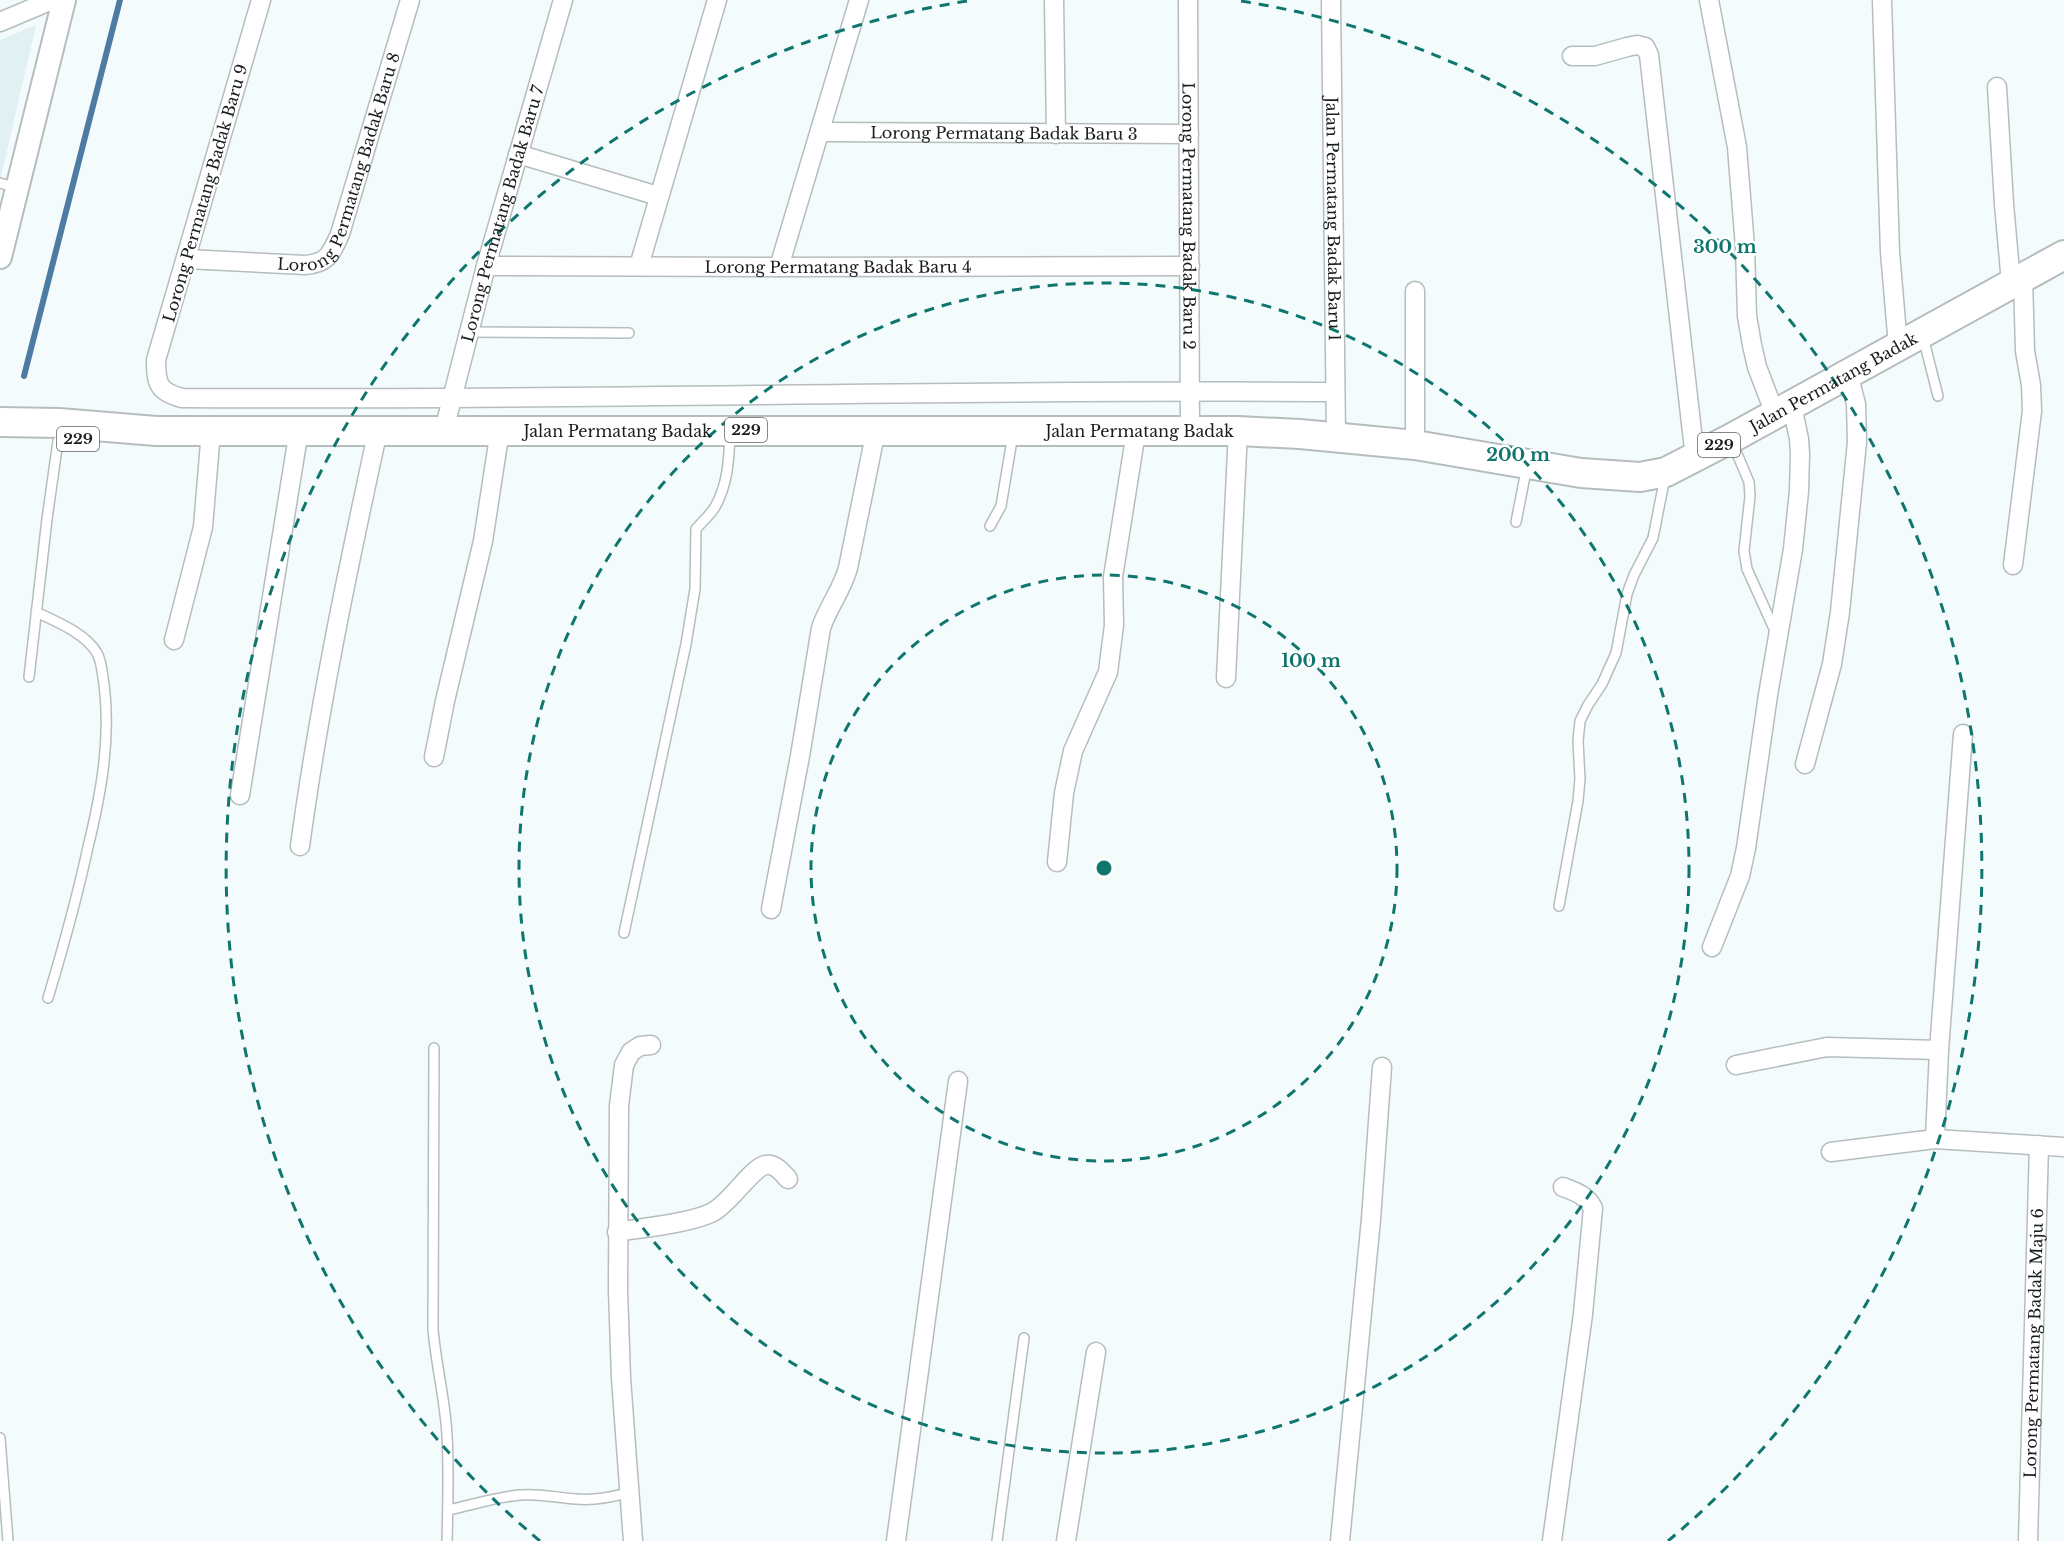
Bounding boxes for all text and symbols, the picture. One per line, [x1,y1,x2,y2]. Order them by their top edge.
street label: Lorong Permatang Badak Baru 8 [277,50,404,275]
street label: Lorong Permatang Badak Baru 9 [158,62,252,324]
street label: Lorong Permatang Badak Baru 7 [457,82,548,344]
street label: Lorong Permatang Badak Baru 2 [1178,82,1200,350]
street label: Jalan Permatang Badak Baru 1 [1322,95,1345,341]
street label: Lorong Permatang Badak Baru 3 [870,122,1138,144]
text: 300 m [1693,236,1757,258]
street label: Lorong Permatang Badak Baru 4 [704,257,972,277]
street label: Jalan Permatang Badak [1744,328,1921,437]
road number: 229 [725,418,767,442]
street label: Jalan Permatang Badak [521,421,712,441]
street label: Jalan Permatang Badak [1043,421,1234,441]
road number: 229 [57,427,99,451]
road number: 229 [1698,433,1740,457]
text: 200 m [1486,444,1550,466]
text: 100 m [1281,650,1341,672]
centre of rings [1094,858,1114,878]
street label: Lorong Permatang Badak Maju 6 [2020,1208,2047,1478]

